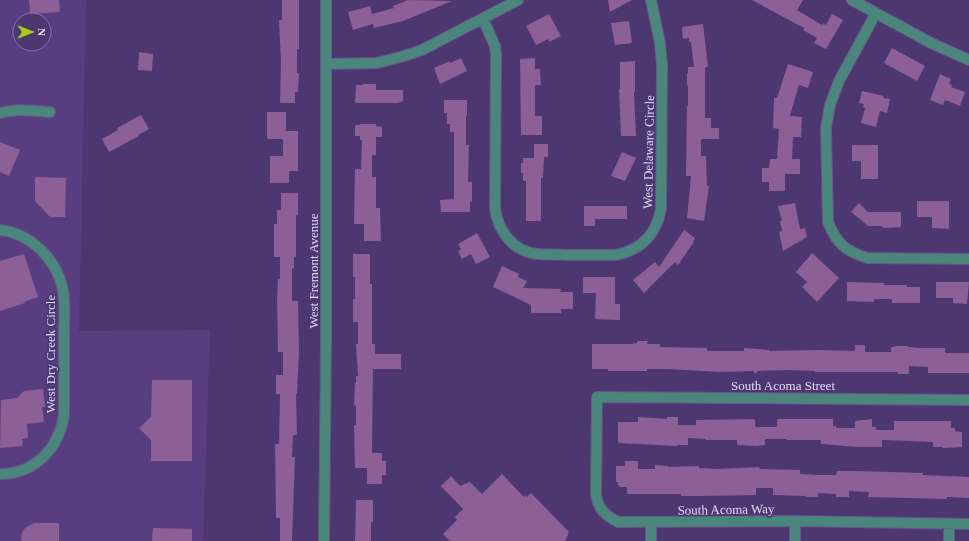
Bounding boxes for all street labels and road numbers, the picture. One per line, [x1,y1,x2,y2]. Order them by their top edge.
street label: West Delaware Circle [640,95,657,209]
street label: West Fremont Avenue [306,213,321,328]
street label: West Dry Creek Circle [43,295,58,413]
street label: South Acoma Street [731,378,835,393]
street label: South Acoma Way [677,501,775,518]

